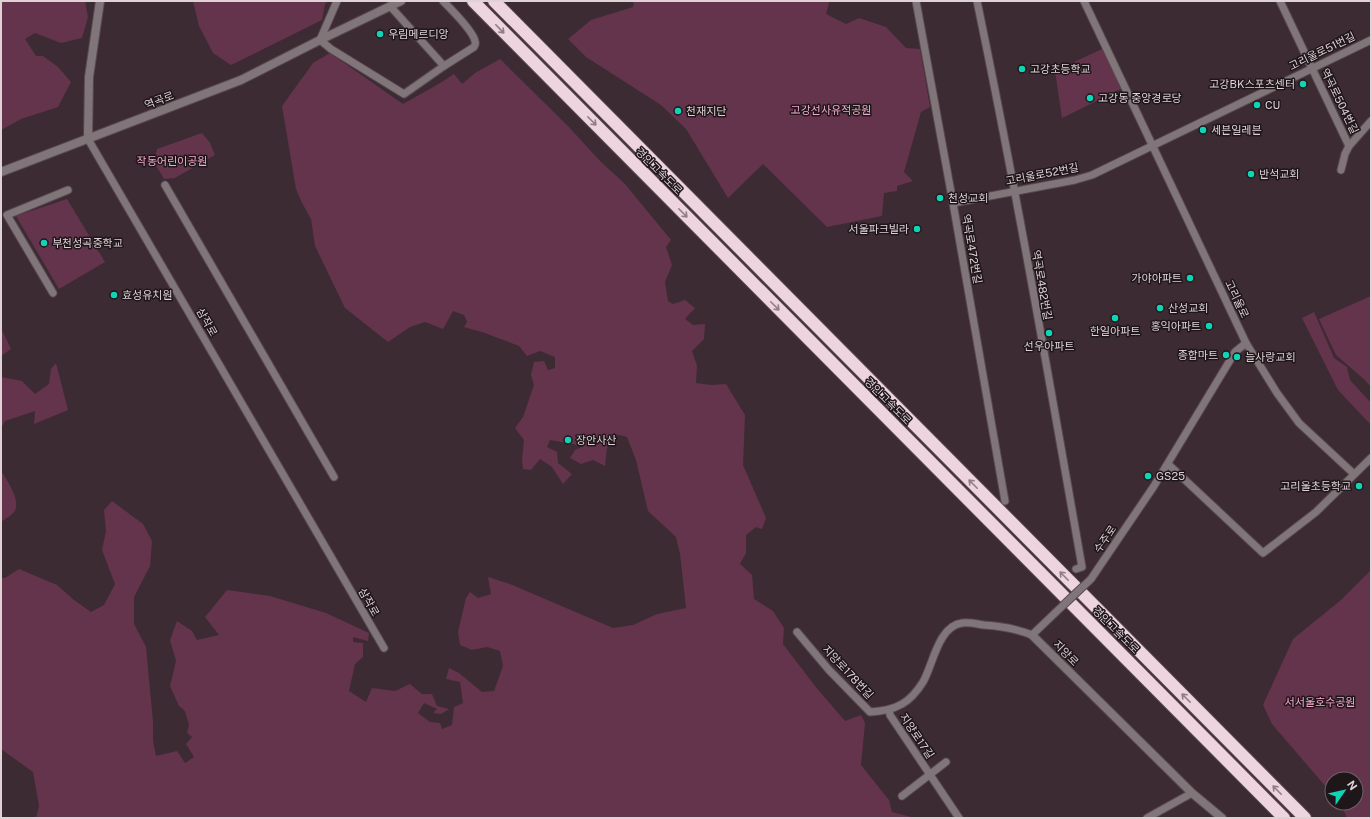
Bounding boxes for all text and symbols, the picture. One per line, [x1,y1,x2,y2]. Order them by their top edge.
one-way arrow [496,24,505,34]
place label: 우림메르디앙 [388,28,449,40]
marker: 우림메르디앙 [375,29,385,39]
street label: 고리울로51번길 [1287,30,1357,72]
place label: 고강초등학교 [1030,63,1091,75]
marker: 고강초등학교 [1017,64,1027,74]
street label: 역곡로504번길 [1319,66,1361,136]
place label: 고강BK스포츠센터 [1209,78,1295,90]
marker: 고강BK스포츠센터 [1298,79,1308,89]
street label: 역곡로 [143,89,175,111]
place label: 고강동 중앙경로당 [1098,92,1182,104]
marker: 고강동 중앙경로당 [1085,93,1095,103]
place label: CU [1265,99,1280,111]
marker: CU [1252,100,1262,110]
park label: 고강선사유적공원 [791,104,871,116]
place label: 천재지단 [686,105,726,117]
marker: 천재지단 [673,106,683,116]
one-way arrow [587,116,597,126]
place label: 세븐일레븐 [1211,124,1262,136]
marker: 세븐일레븐 [1198,125,1208,135]
street label: 경인고속도로 [633,145,685,197]
park label: 작동어린이공원 [137,155,207,167]
street label: 고리울로52번길 [1004,161,1080,187]
place label: 반석교회 [1259,168,1299,180]
marker: 반석교회 [1246,169,1256,179]
place label: 천성교회 [948,192,988,204]
marker: 천성교회 [935,193,945,203]
one-way arrow [679,208,688,218]
street label: 역곡로472번길 [960,213,984,285]
place label: 서울파크빌라 [848,223,909,235]
marker: 서울파크빌라 [912,224,922,234]
place label: 부천성곡중학교 [52,237,123,249]
marker: 부천성곡중학교 [39,238,49,248]
street label: 역곡로482번길 [1030,249,1054,321]
place label: 가야아파트 [1131,272,1182,284]
marker: 가야아파트 [1185,273,1195,283]
street label: 고리울로 [1223,278,1251,320]
place label: 효성유치원 [122,289,173,301]
marker: 효성유치원 [109,290,119,300]
one-way arrow [770,301,780,311]
place label: 산성교회 [1168,302,1208,314]
marker: 산성교회 [1155,303,1165,313]
street label: 삼작로 [194,306,220,338]
marker: 한일아파트 [1110,313,1120,323]
place label: 홍익아파트 [1150,320,1201,332]
marker: 홍익아파트 [1204,321,1214,331]
place label: 한일아파트 [1090,325,1140,337]
marker: 선우아파트 [1044,328,1054,338]
place label: 선우아파트 [1024,340,1074,352]
place label: 종합마트 [1178,349,1218,361]
marker: 종합마트 [1221,350,1231,360]
place label: 늘사랑교회 [1245,351,1296,363]
marker: 늘사랑교회 [1232,352,1242,362]
street label: 경인고속도로 [862,375,914,427]
place label: 장안사산 [576,434,616,446]
marker: 장안사산 [563,435,573,445]
place label: GS25 [1156,470,1185,482]
marker: GS25 [1143,471,1153,481]
one-way arrow [968,479,978,489]
place label: 고리울초등학교 [1280,480,1351,492]
marker: 고리울초등학교 [1354,481,1364,491]
street label: 수주로 [1092,523,1118,555]
one-way arrow [1060,571,1069,581]
street label: 삼작로 [356,586,382,618]
street label: 경인고속도로 [1090,604,1142,656]
street label: 지양로 [1051,638,1081,668]
street label: 지양로178번길 [820,643,876,701]
one-way arrow [1181,693,1191,703]
park label: 서서울호수공원 [1285,696,1355,708]
street label: 지양로17길 [898,711,936,761]
north arrow [1324,771,1364,811]
text: N [1345,778,1360,792]
one-way arrow [1272,785,1282,795]

